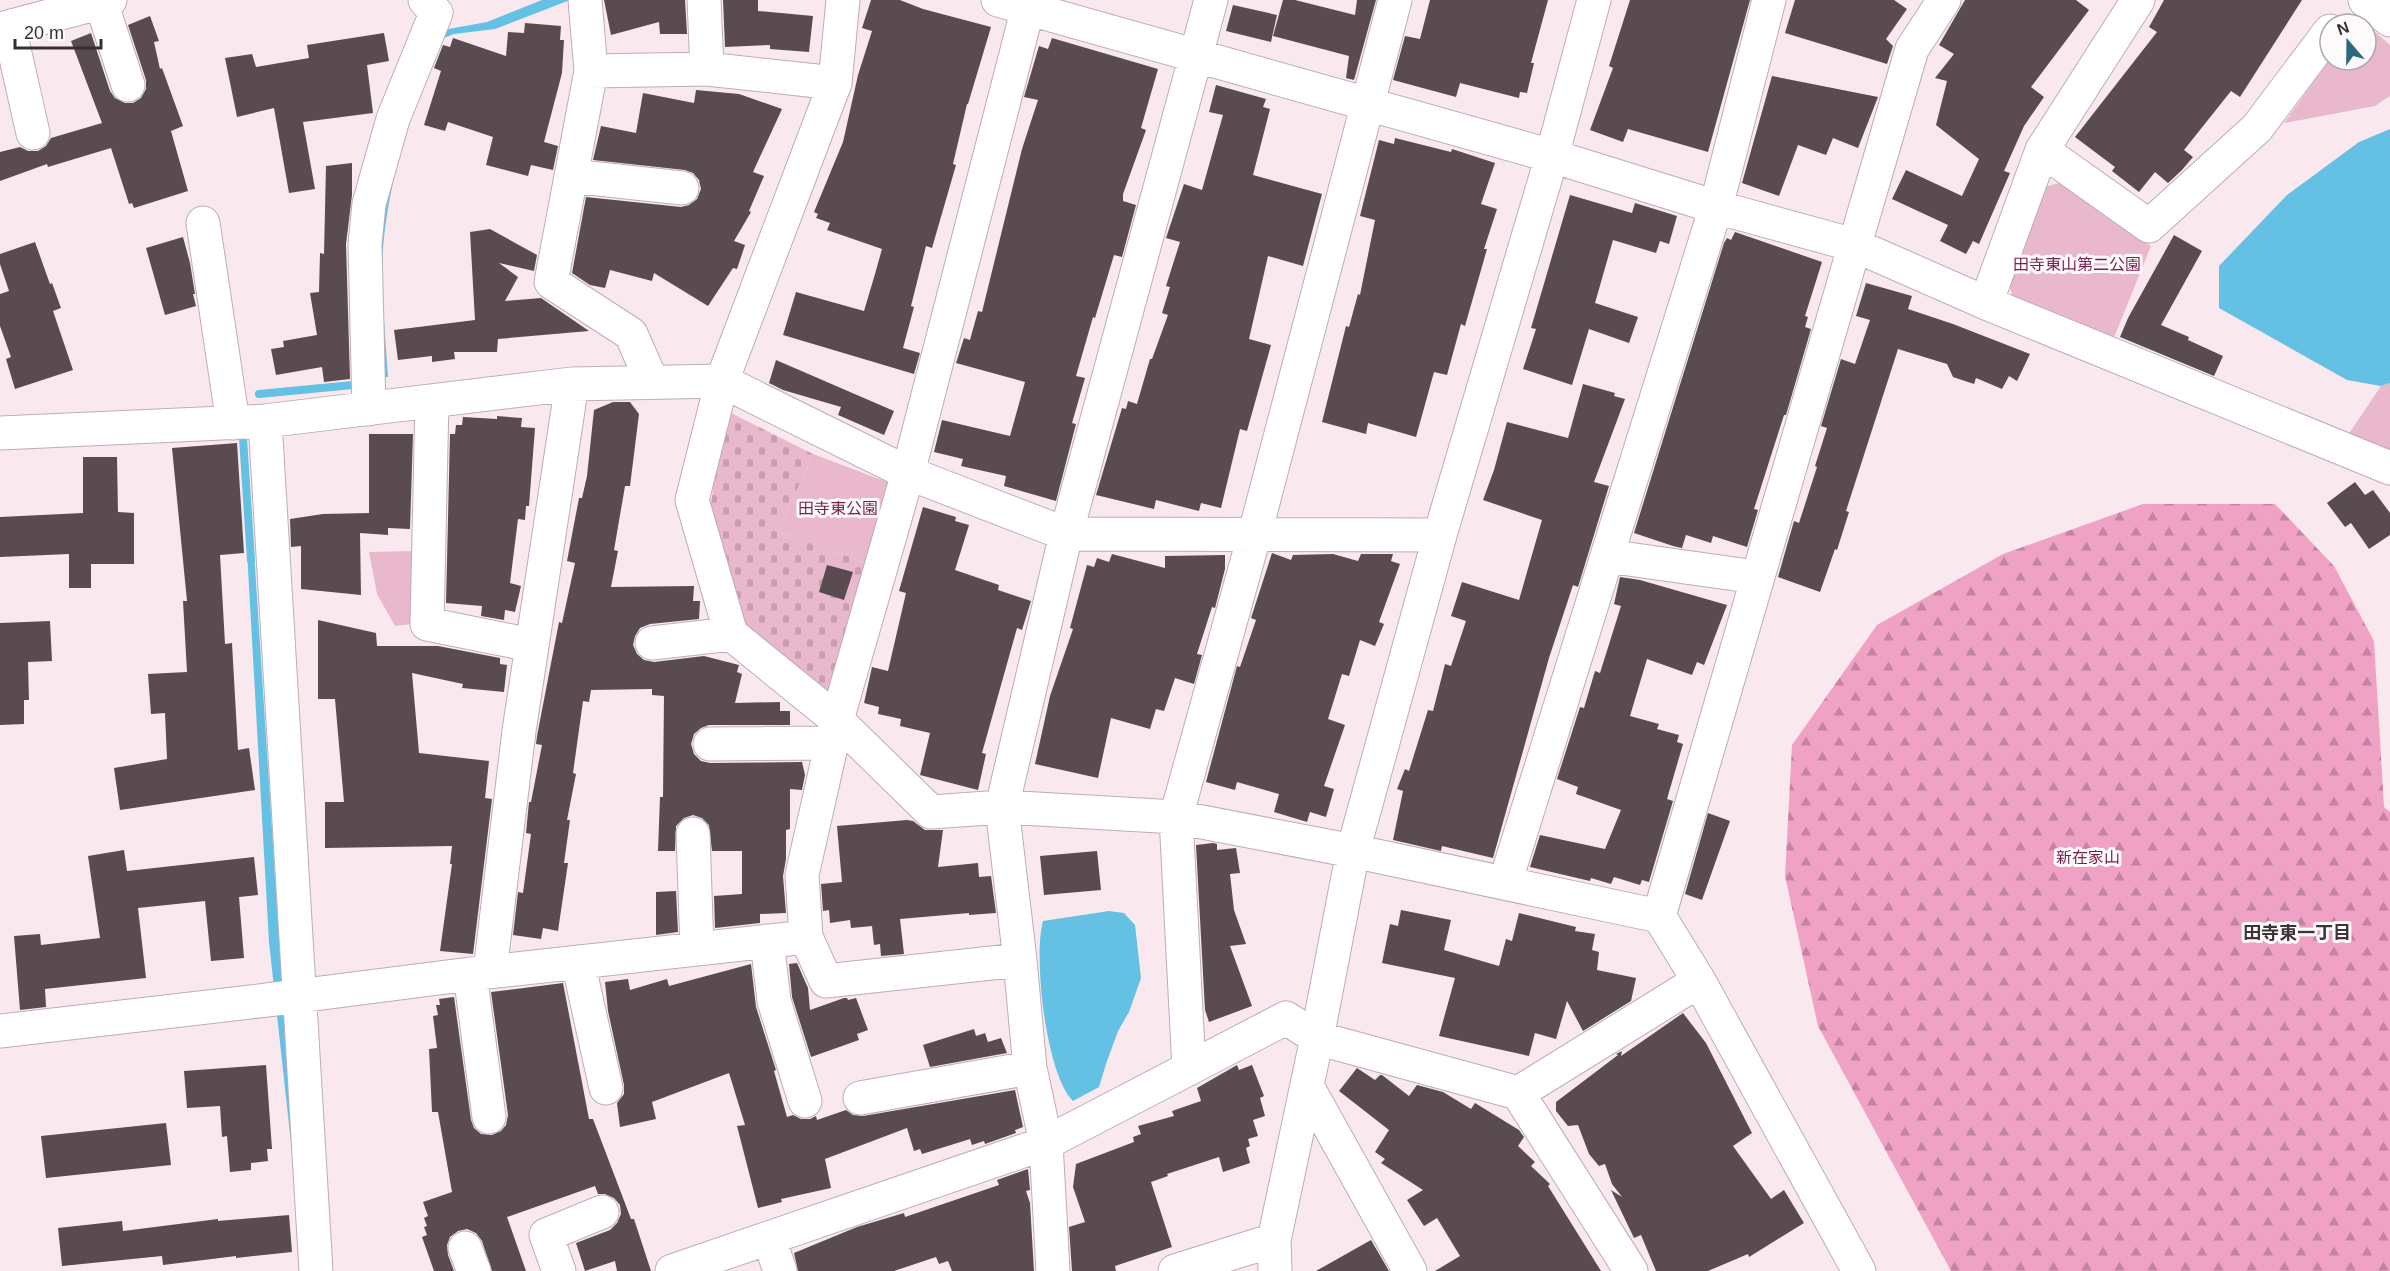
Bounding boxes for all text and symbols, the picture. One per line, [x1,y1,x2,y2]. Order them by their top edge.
scale bar [15,12,100,50]
north arrow [2318,12,2378,72]
text: N [2335,18,2351,38]
text: 20 m [24,23,64,43]
park label: 田寺東山第二公園 [2013,256,2141,273]
park label: 田寺東公園 [798,500,878,517]
park label: 新在家山 [2056,849,2120,866]
district label: 田寺東一丁目 [2243,923,2351,943]

